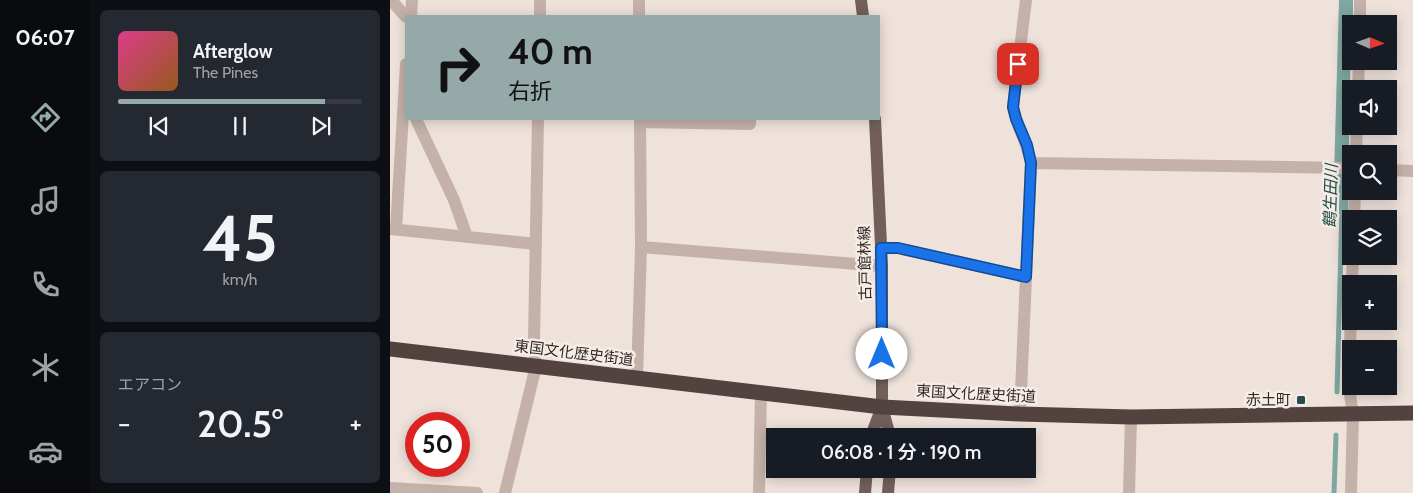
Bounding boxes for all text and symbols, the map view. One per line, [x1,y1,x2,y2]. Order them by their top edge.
north arrow [1342,15,1398,70]
map controls [1342,15,1397,395]
text: 06:07 [15,24,75,51]
text: 40 m [508,30,593,73]
icon: right [425,35,490,100]
text: Afterglow [193,40,273,63]
pin [997,43,1039,85]
icon: arrive [1004,50,1032,78]
text: The Pines [193,63,258,82]
text: 右折 [508,78,552,105]
button: sound [1342,80,1397,135]
icon: directions [28,100,63,135]
icon: previous [145,112,173,140]
icon: pause [226,112,254,140]
icon: next [307,112,335,140]
button: search [1342,145,1397,200]
water label: 鶴生田川 [1320,162,1341,228]
icon: music [28,183,63,218]
text: 45 [202,198,278,277]
button: layers [1342,210,1397,265]
street label: 古戸館林線 [855,225,875,301]
icon: phone [28,267,63,302]
text: km/h [222,270,258,289]
button: + [1342,275,1397,330]
position arrow [855,327,907,379]
street label: 東国文化歴史街道 [513,337,635,369]
button: − [1342,340,1397,395]
icon: climate [28,350,63,385]
text: エアコン [118,375,182,394]
street label: 東国文化歴史街道 [916,382,1036,406]
place label: 赤土町 [1246,391,1291,409]
marker: 赤土町 [1295,394,1307,406]
text: 20.5° [197,400,283,447]
text: − [118,406,130,440]
text: + [350,406,362,440]
speed limit sign: 50 [405,412,470,477]
icon: car [28,434,63,469]
text: 06:08 · 1 分 · 190 m [821,441,981,464]

